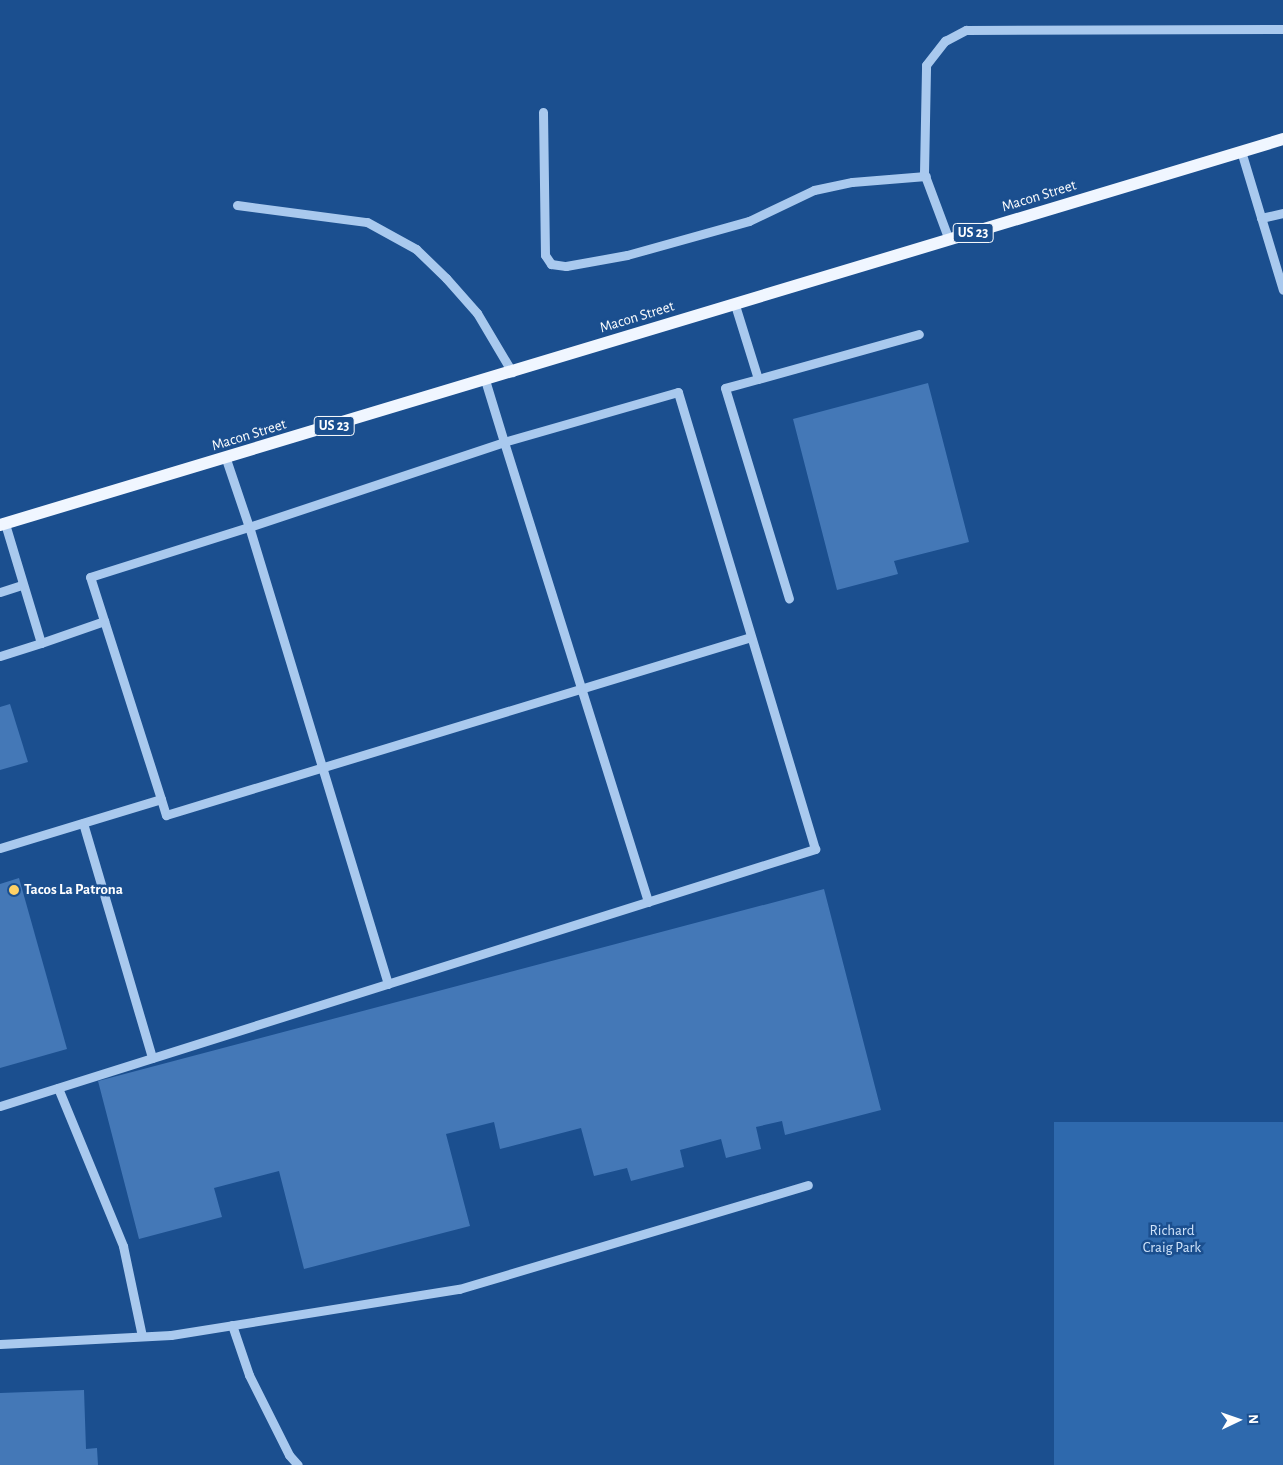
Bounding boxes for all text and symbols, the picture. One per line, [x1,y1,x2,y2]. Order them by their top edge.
street label: Macon Street [999,176,1079,216]
road number: US 23 [952,222,994,244]
street label: Macon Street [597,297,677,337]
road number: US 23 [313,414,355,438]
street label: Macon Street [209,415,289,455]
place label: Tacos La Patrona [24,881,123,899]
marker: Tacos La Patrona [8,884,20,896]
park label: Richard Craig Park [1143,1221,1201,1256]
north arrow [1213,1395,1263,1445]
text: N [1246,1414,1260,1424]

